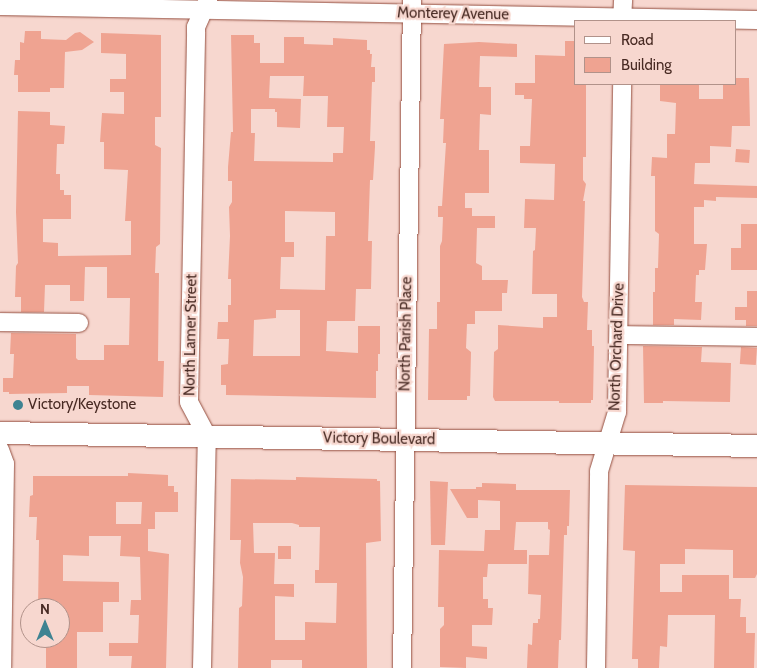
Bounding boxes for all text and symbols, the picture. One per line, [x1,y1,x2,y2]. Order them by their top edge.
street label: Monterey Avenue [397,4,509,24]
legend [574,20,737,85]
text: Road [621,31,654,49]
text: Building [621,56,672,74]
street label: North Lamer Street [181,274,201,396]
street label: North Parish Place [396,276,416,392]
street label: North Orchard Drive [606,283,628,411]
place label: Victory/Keystone [28,396,136,414]
marker: Victory/Keystone [12,399,24,411]
street label: Victory Boulevard [323,429,435,449]
north arrow [20,598,70,648]
text: N [40,600,50,618]

